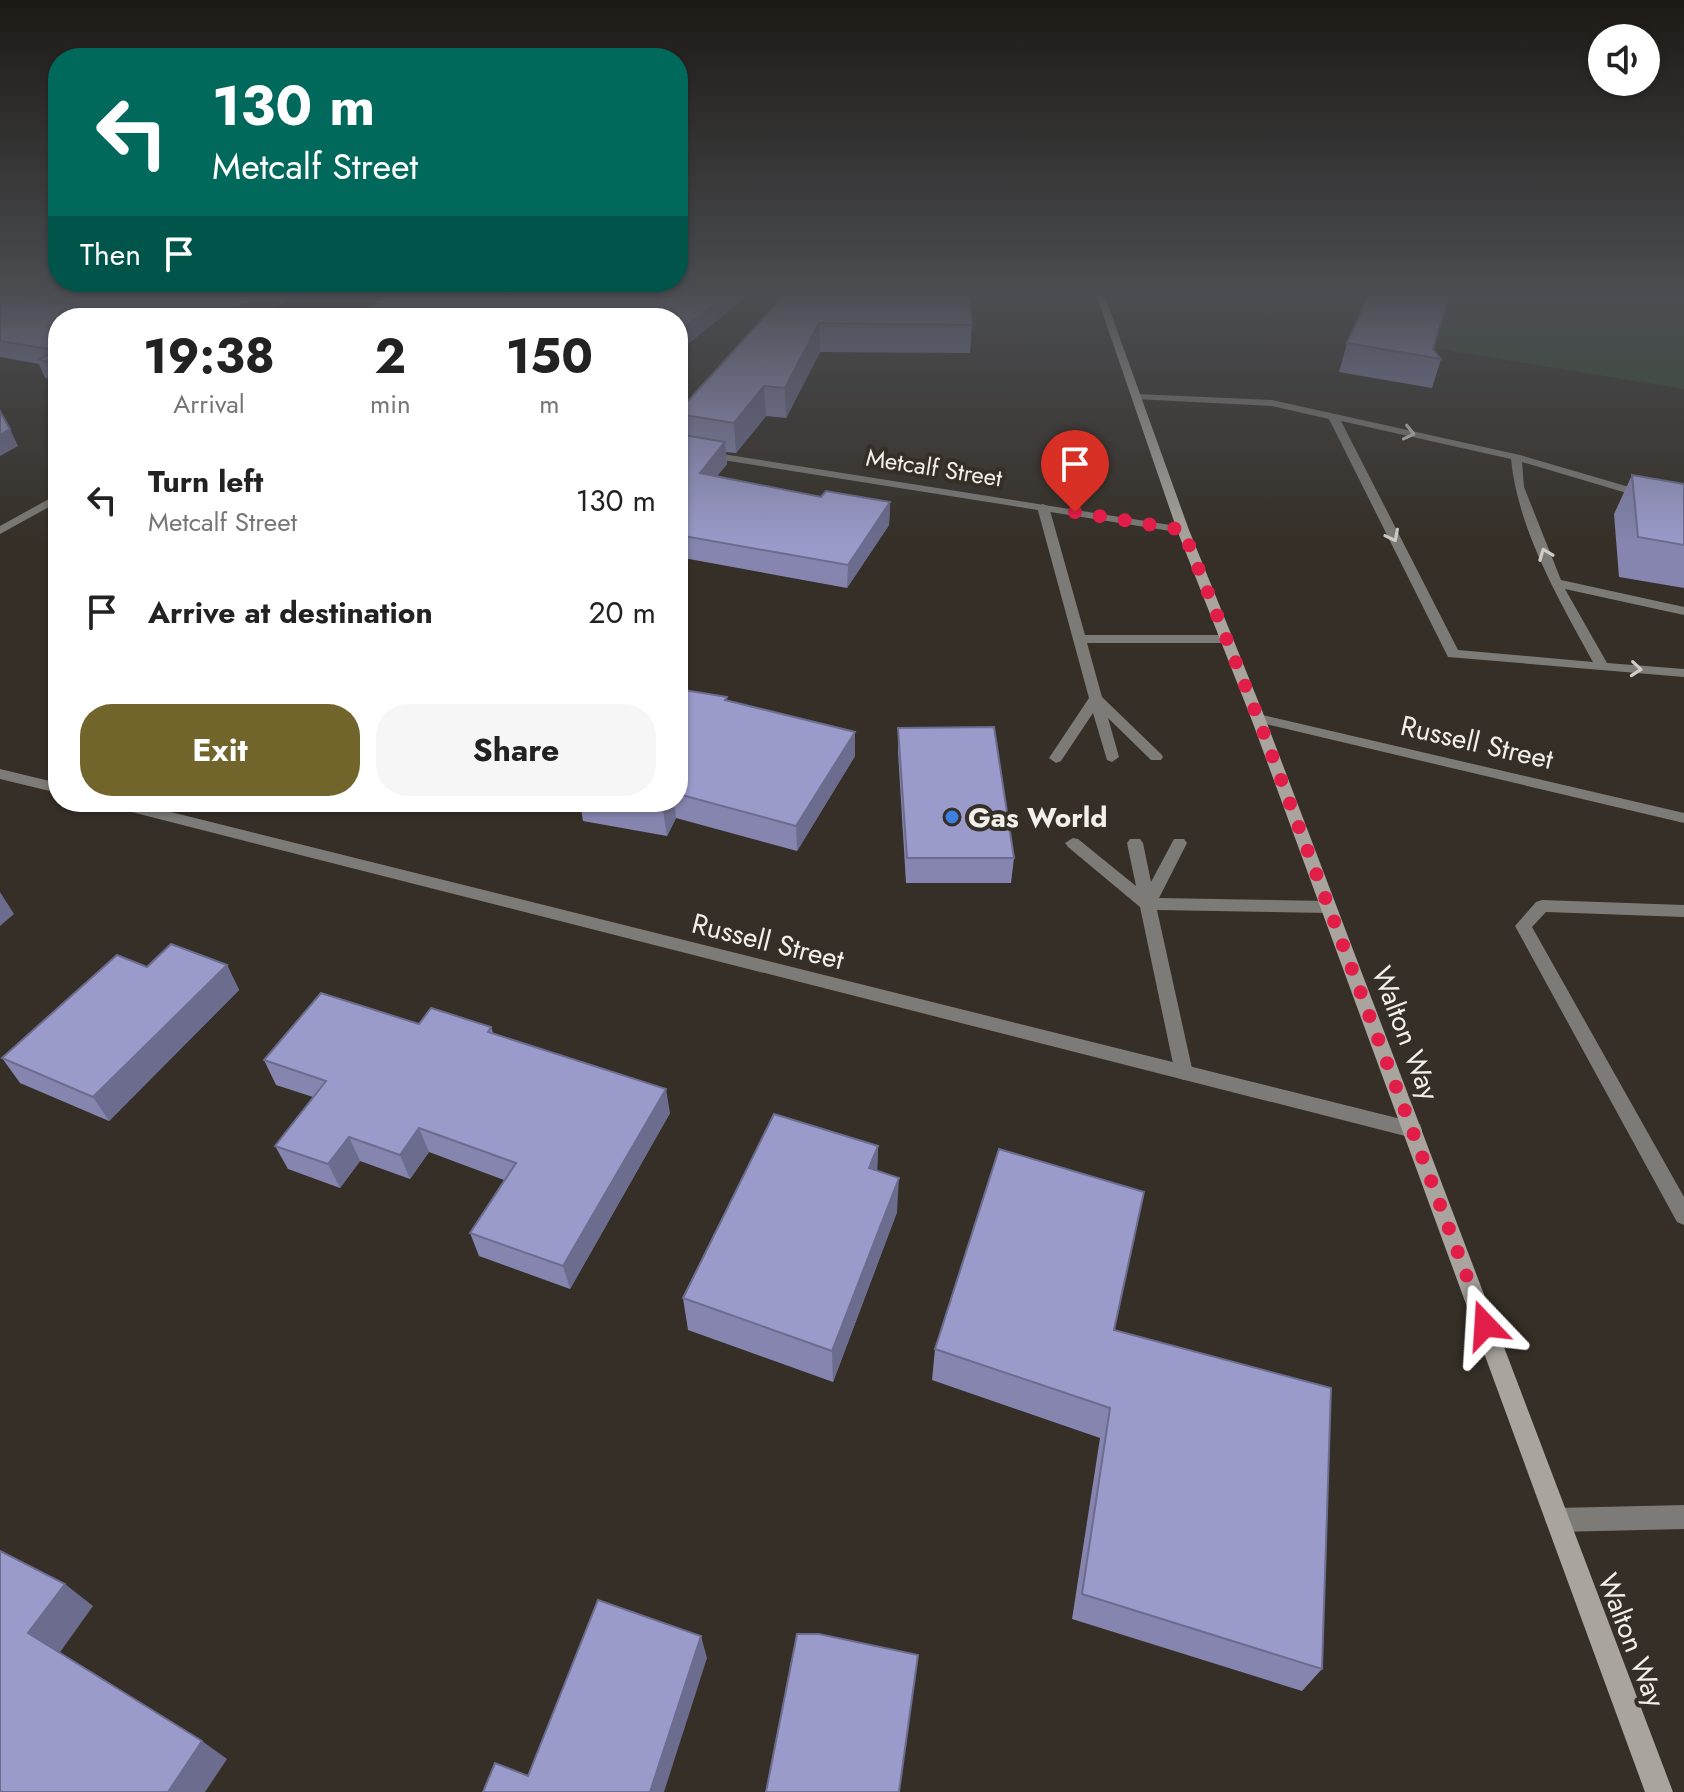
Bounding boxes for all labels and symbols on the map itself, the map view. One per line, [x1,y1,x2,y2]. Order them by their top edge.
one-way arrow [1401,424,1415,441]
pin [1041,430,1109,512]
street label: Metcalf Street [863,439,1005,496]
one-way arrow [1384,527,1399,542]
one-way arrow [1538,548,1555,562]
one-way arrow [1630,660,1643,677]
street label: Russell Street [1397,705,1558,780]
place label: Gas World [968,797,1108,838]
marker: Gas World [943,808,961,826]
street label: Russell Street [687,903,849,980]
street label: Walton Way [1361,960,1450,1107]
position arrow [1443,1283,1527,1367]
street label: Walton Way [1587,1567,1676,1714]

